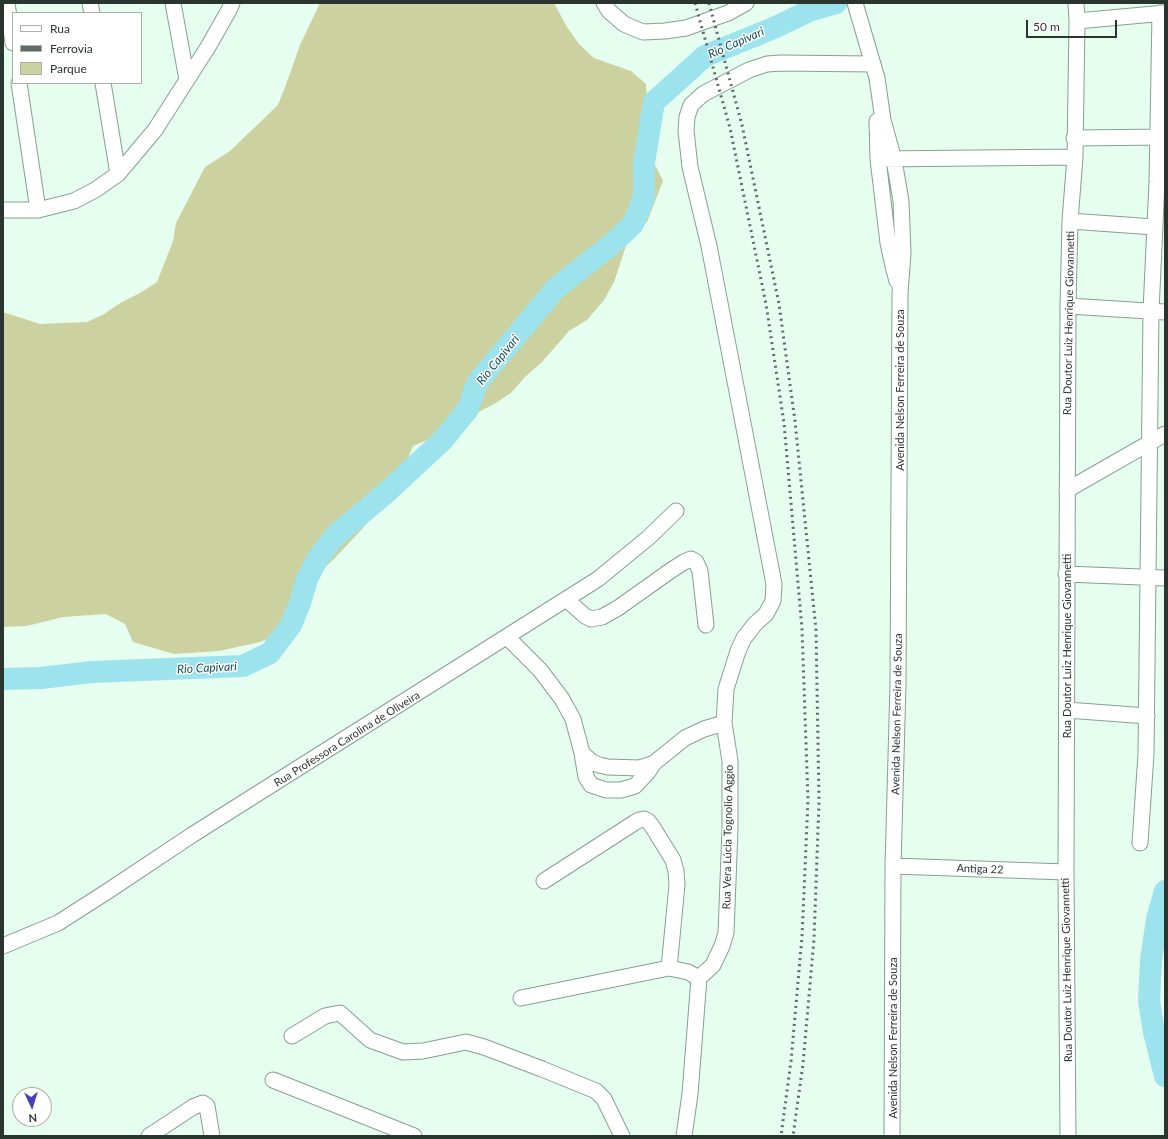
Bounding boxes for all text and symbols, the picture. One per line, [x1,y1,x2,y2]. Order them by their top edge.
legend [12,12,142,84]
scale bar [1028,12,1119,38]
text: 50 m [1033,19,1060,34]
text: Rua [50,21,70,36]
water label: Rio Capivari [706,24,766,62]
text: Ferrovia [50,41,93,56]
text: Parque [50,61,87,76]
street label: Rua Doutor Luiz Henrique Giovannetti [1061,231,1077,415]
street label: Avenida Nelson Ferreira de Souza [893,309,907,471]
water label: Rio Capivari [474,332,522,388]
street label: Rua Doutor Luiz Henrique Giovannetti [1060,554,1074,738]
street label: Avenida Nelson Ferreira de Souza [889,633,905,795]
water label: Rio Capivari [177,659,237,677]
street label: Rua Professora Carolina de Oliveira [272,688,422,790]
street label: Rua Vera Lúcia Tognolio Aggio [720,764,736,910]
street label: Antiga 22 [956,862,1004,876]
street label: Rua Doutor Luiz Henrique Giovannetti [1059,878,1075,1062]
street label: Avenida Nelson Ferreira de Souza [886,957,900,1119]
north arrow [12,1087,52,1127]
text: N [28,1112,37,1125]

